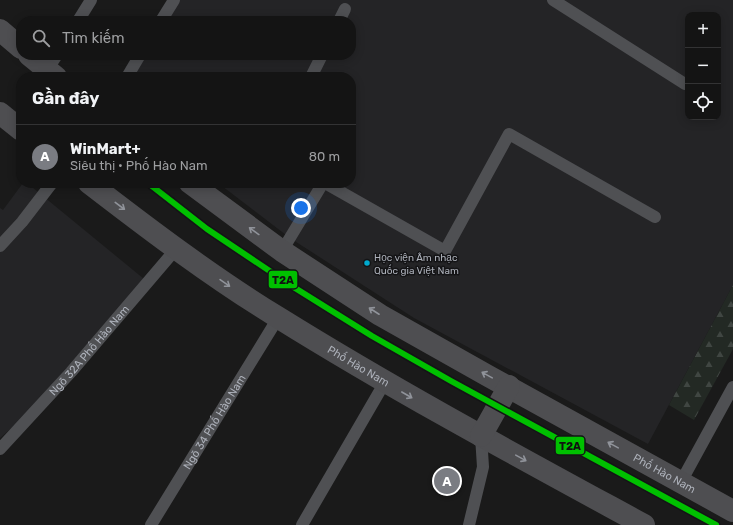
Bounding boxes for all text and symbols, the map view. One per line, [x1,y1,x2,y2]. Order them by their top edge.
map controls [685,12,721,120]
button: + [685,12,721,48]
search box [16,16,356,60]
icon: search [30,27,52,49]
text: Tìm kiếm [62,29,125,47]
button: − [685,48,721,84]
button: locate [685,84,721,120]
text: Gần đây [32,88,99,108]
text: WinMart+ [70,140,141,158]
text: A [40,149,50,164]
text: 80 m [309,149,340,164]
text: Siêu thị · Phố Hào Nam [70,158,208,173]
your location [291,198,311,218]
one-way arrow [114,202,125,211]
one-way arrow [249,227,260,235]
place label: Học viện Âm nhạc Quốc gia Việt Nam [374,252,459,277]
marker: Học viện Âm nhạc Quốc gia Việt Nam [362,258,372,268]
line badge: T2A [268,270,298,289]
text: T2A [272,274,294,287]
one-way arrow [219,279,230,287]
street label: Ngõ 32A Phố Hào Nam [47,303,132,398]
one-way arrow [368,306,380,314]
street label: Phố Hào Nam [325,343,392,390]
one-way arrow [481,371,493,379]
street label: Ngõ 34 Phố Hào Nam [181,372,249,472]
one-way arrow [401,391,413,399]
line badge: T2A [555,436,585,455]
text: T2A [559,440,581,453]
one-way arrow [607,440,619,448]
street label: Phố Hào Nam [631,451,698,496]
one-way arrow [515,454,527,462]
pin: A [434,466,460,496]

